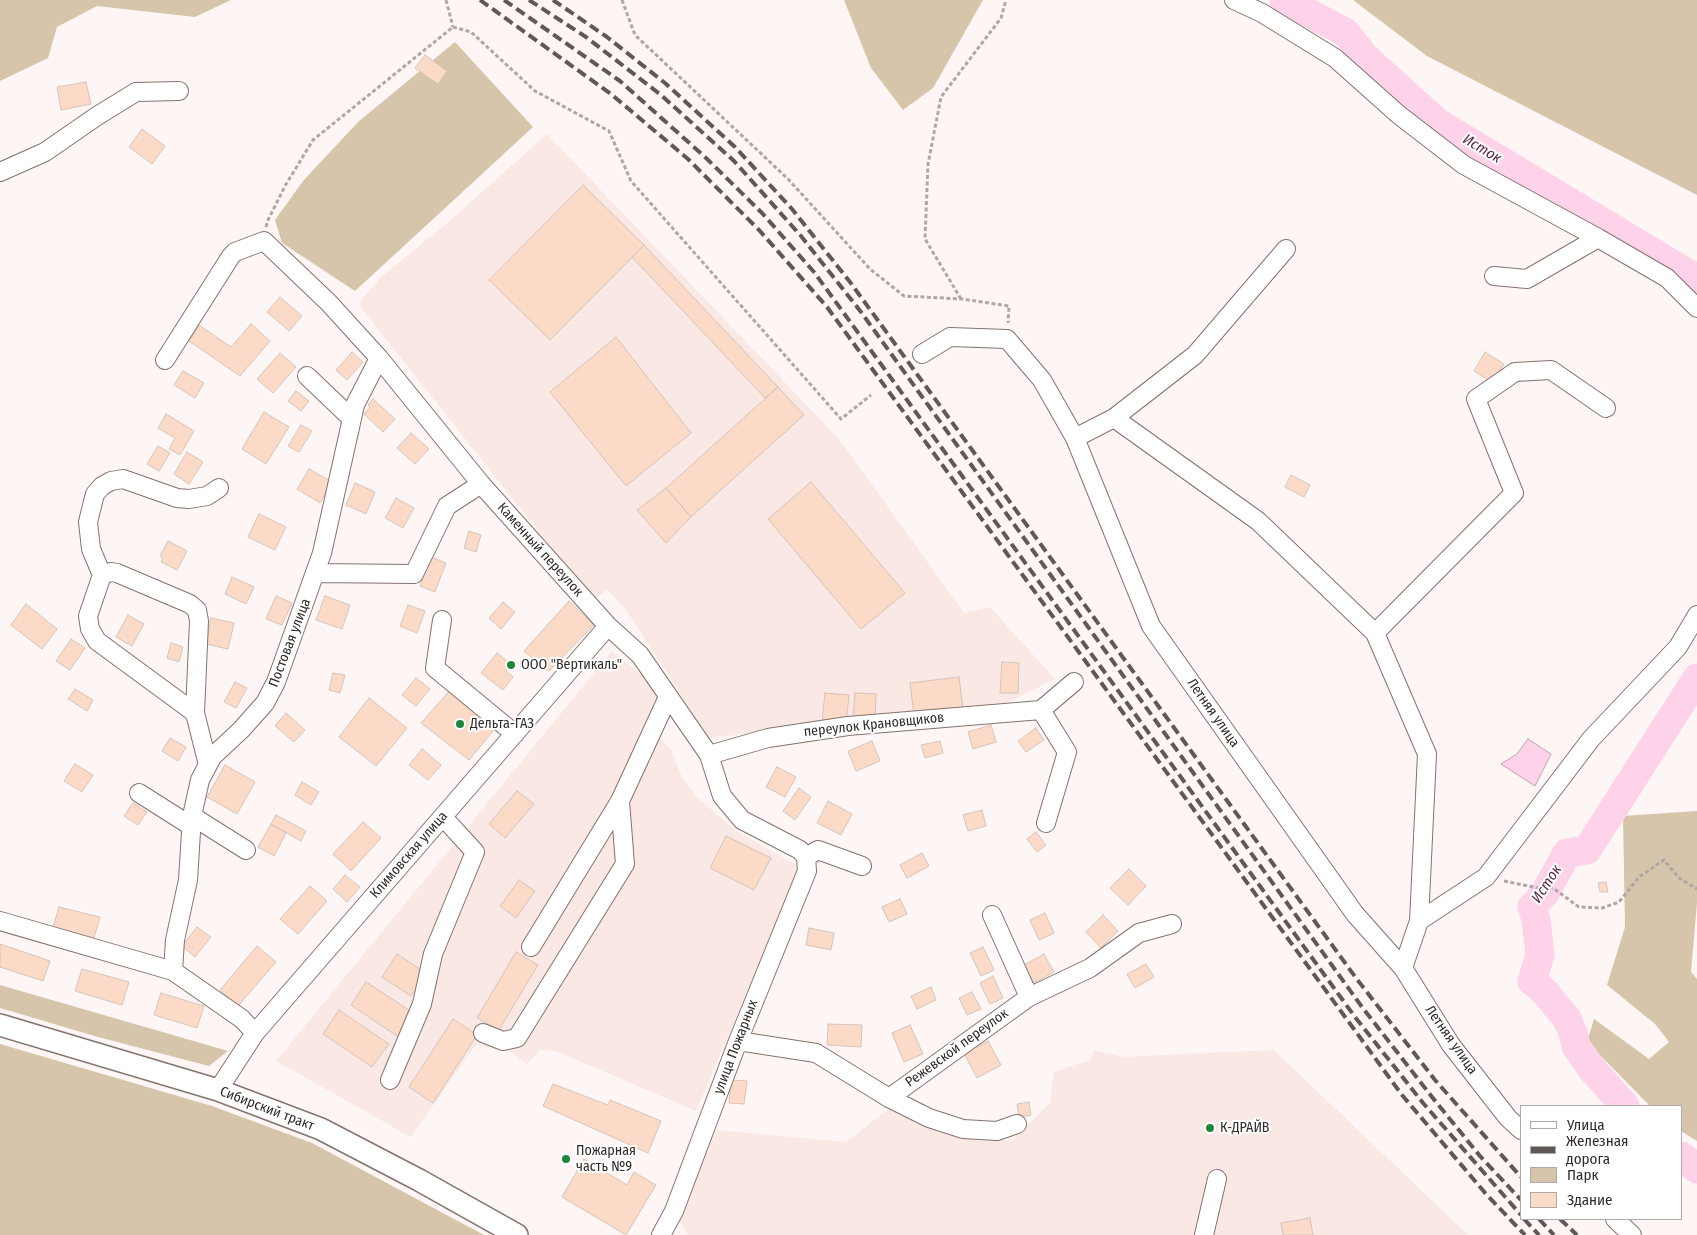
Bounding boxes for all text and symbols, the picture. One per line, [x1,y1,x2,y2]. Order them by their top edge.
water label: Исток [1459,130,1505,168]
street label: Каменный переулок [493,500,587,600]
street label: Постовая улица [265,596,315,690]
place label: ООО "Вертикаль" [521,657,622,673]
marker: ООО "Вертикаль" [505,659,517,671]
street label: Летняя улица [1183,675,1243,751]
street label: переулок Крановщиков [803,709,945,741]
place label: Дельта-ГАЗ [470,716,534,732]
marker: Дельта-ГАЗ [454,718,466,730]
street label: Климовская улица [367,808,451,902]
water label: Исток [1528,861,1566,907]
street label: улица Пожарных [710,997,762,1097]
street label: Летняя улица [1421,1002,1481,1078]
street label: Режевской переулок [902,1005,1012,1091]
street label: Сибирский тракт [217,1083,317,1135]
legend [1520,1105,1682,1220]
text: Улица [1567,1116,1605,1134]
place label: К-ДРАЙВ [1220,1120,1270,1136]
marker: К-ДРАЙВ [1204,1122,1216,1134]
text: Железная дорога [1566,1132,1628,1168]
place label: Пожарная часть №9 [576,1143,636,1176]
marker: Пожарная часть №9 [560,1153,572,1165]
text: Парк [1567,1166,1598,1184]
text: Здание [1567,1191,1613,1209]

